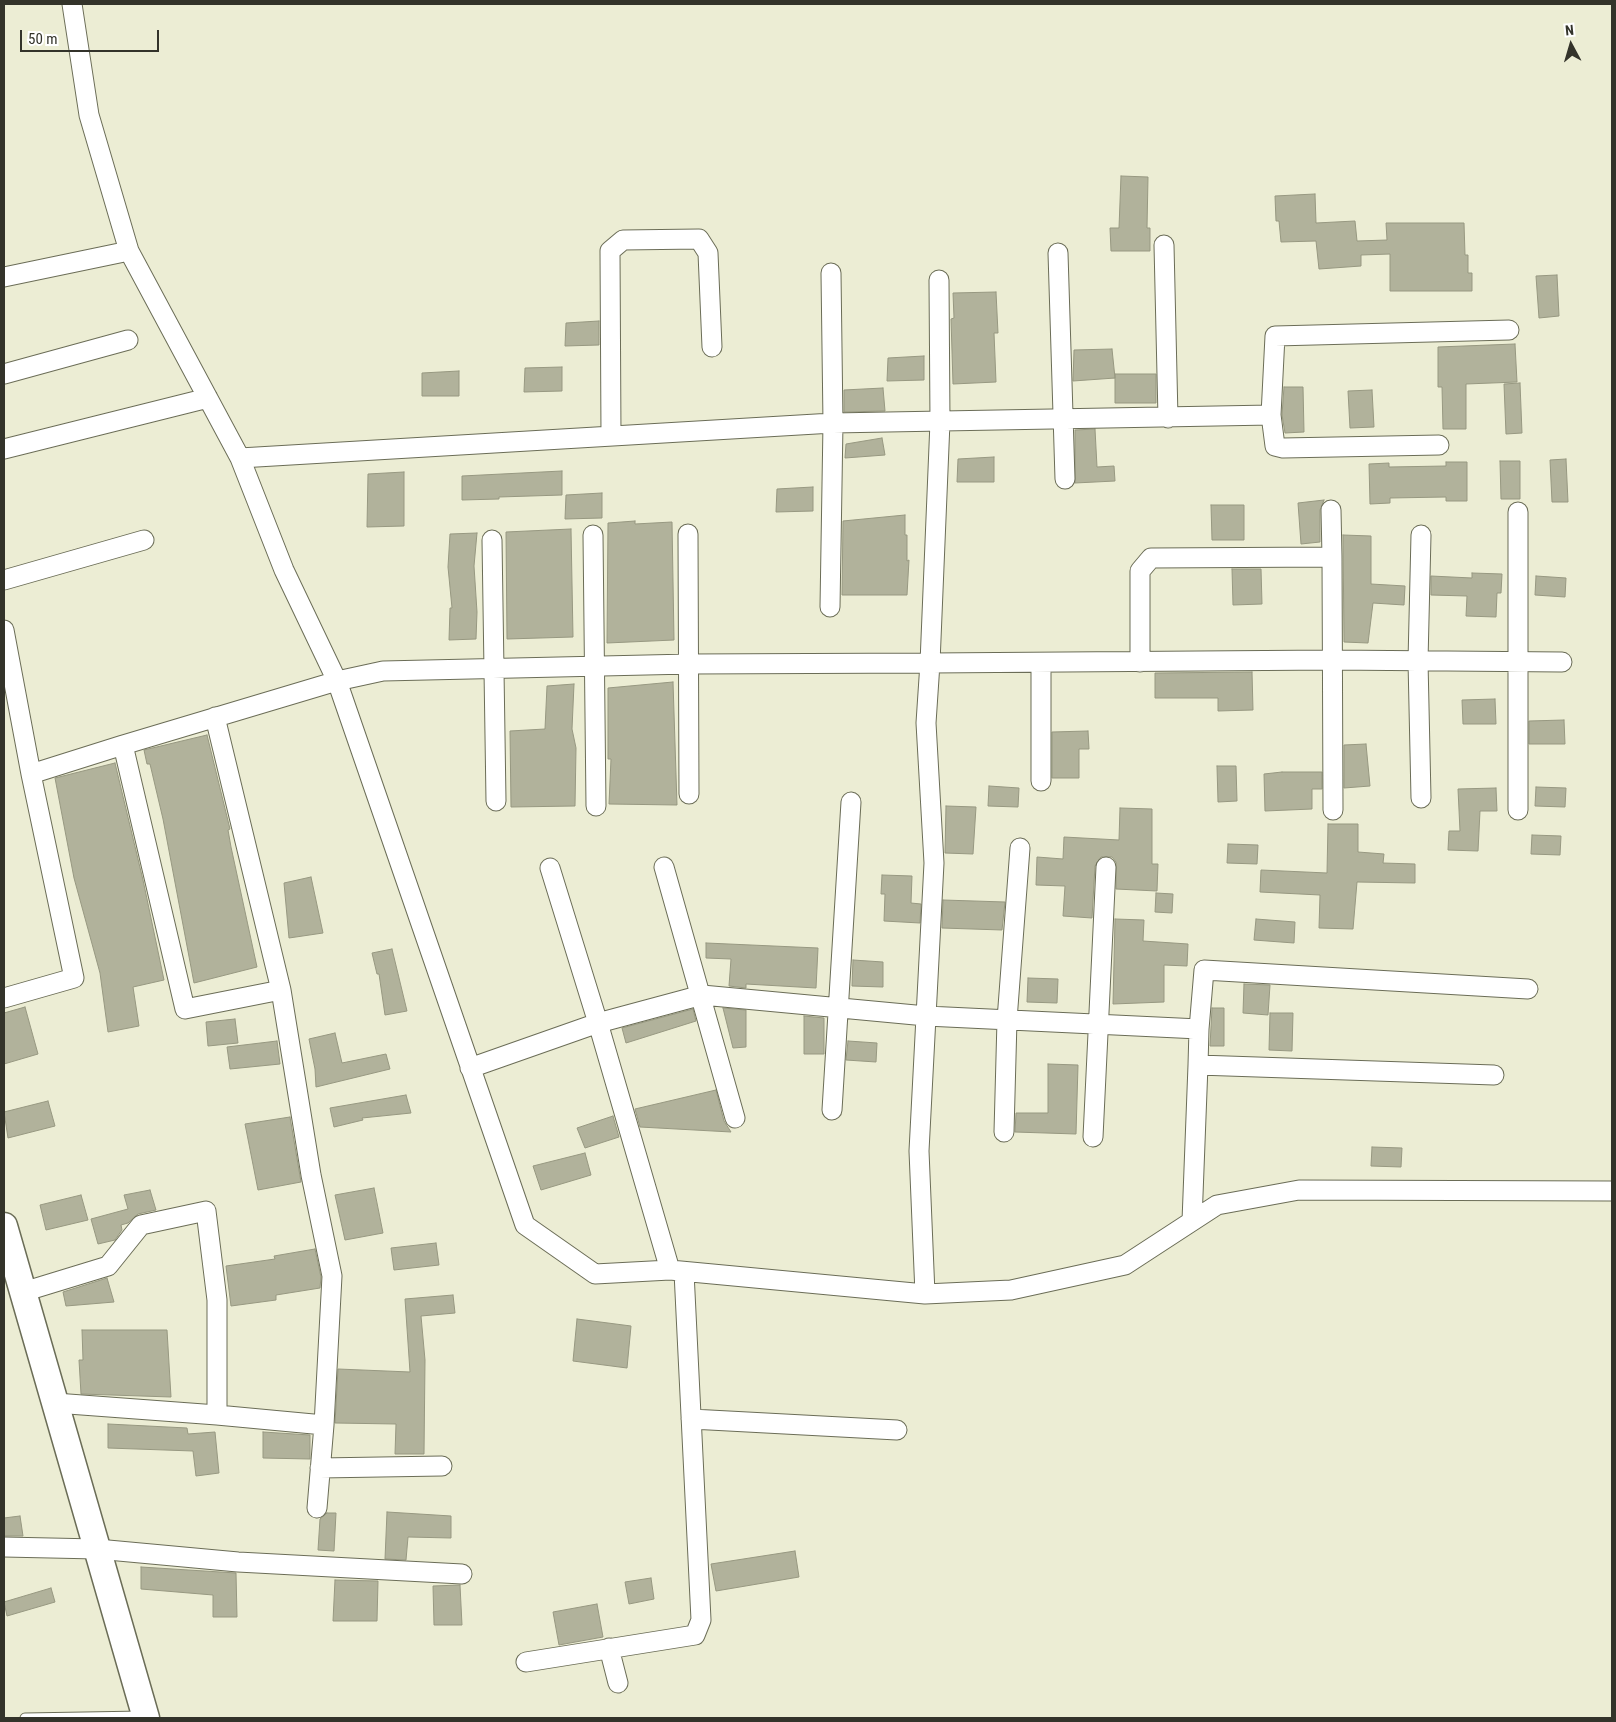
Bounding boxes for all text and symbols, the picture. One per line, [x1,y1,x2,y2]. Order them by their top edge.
scale bar [22,20,161,52]
north arrow [1546,20,1596,70]
text: N [1564,22,1575,38]
text: 50 m [28,30,58,48]

